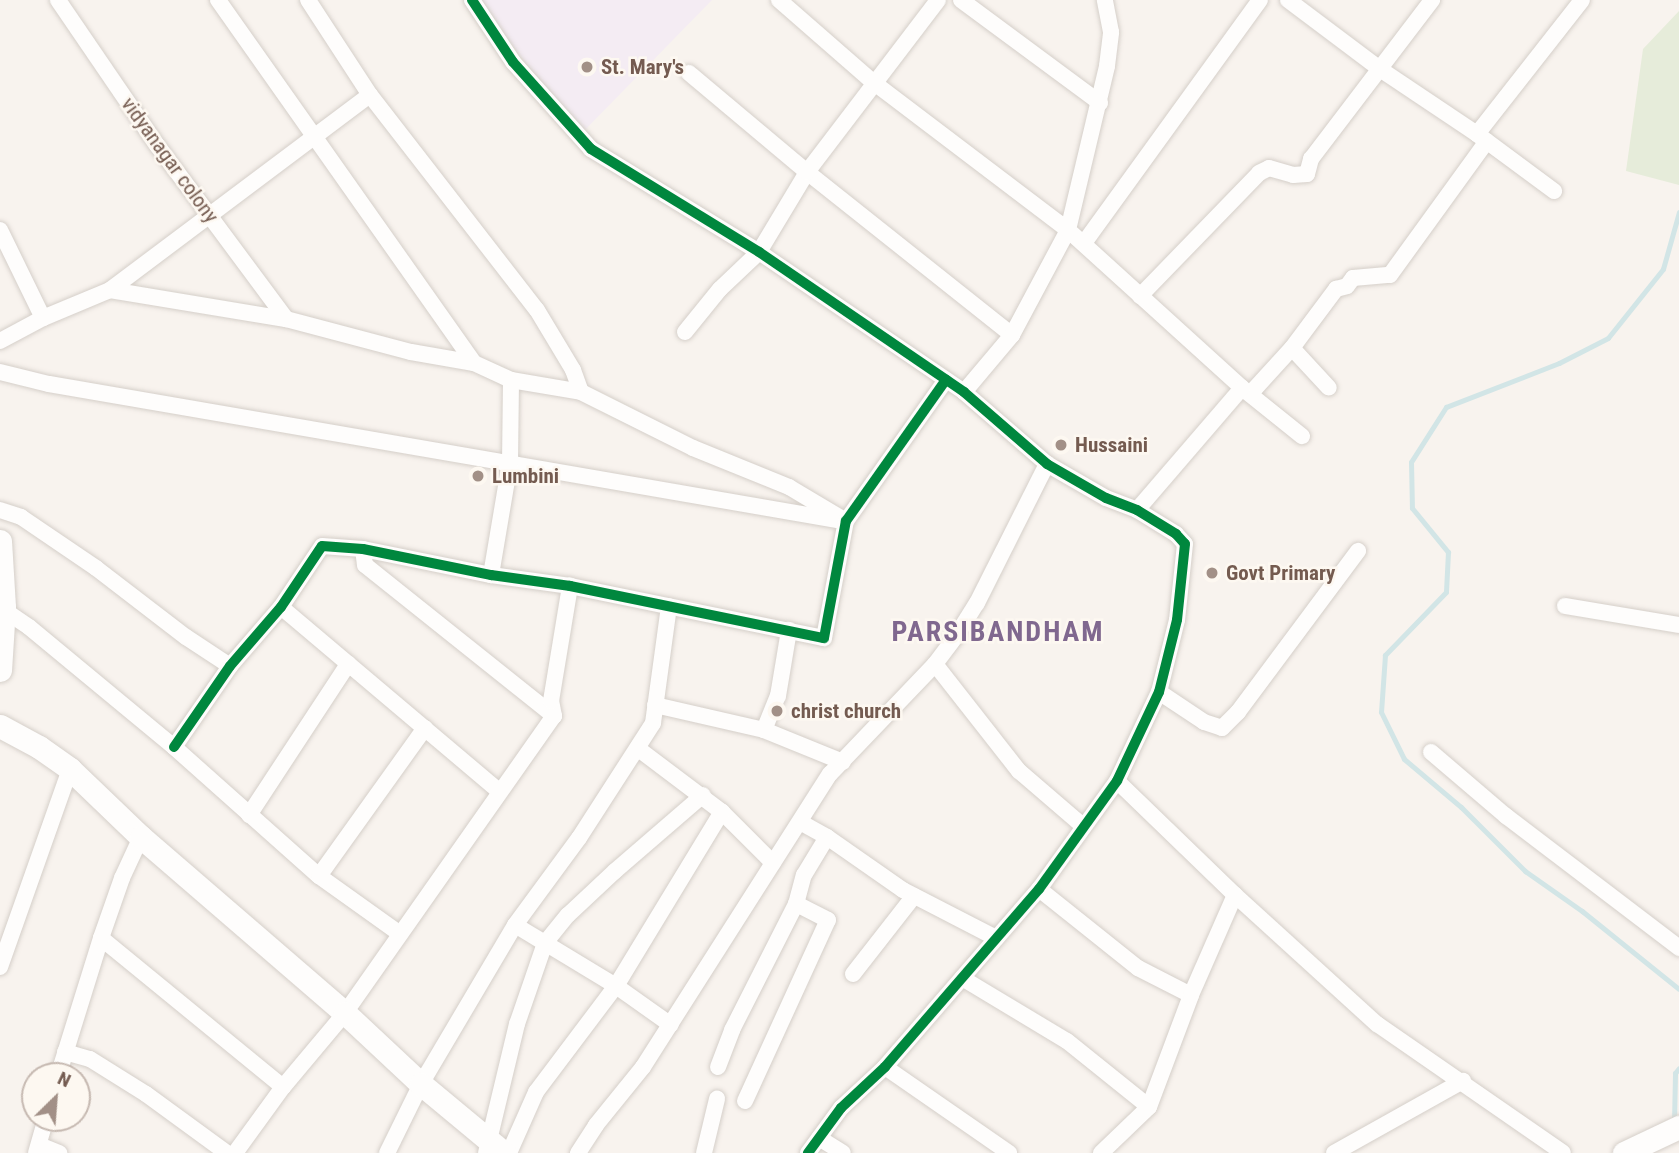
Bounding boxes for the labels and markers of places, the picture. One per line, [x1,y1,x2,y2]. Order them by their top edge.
place label: St. Mary's [601,54,684,80]
marker: St. Mary's [579,59,595,75]
place label: Hussaini [1075,432,1148,458]
marker: Hussaini [1053,437,1069,453]
place label: Lumbini [492,463,559,489]
marker: Lumbini [470,468,486,484]
place label: Govt Primary [1226,560,1335,586]
marker: Govt Primary [1204,565,1220,581]
place label: christ church [791,698,901,724]
marker: christ church [769,703,785,719]

